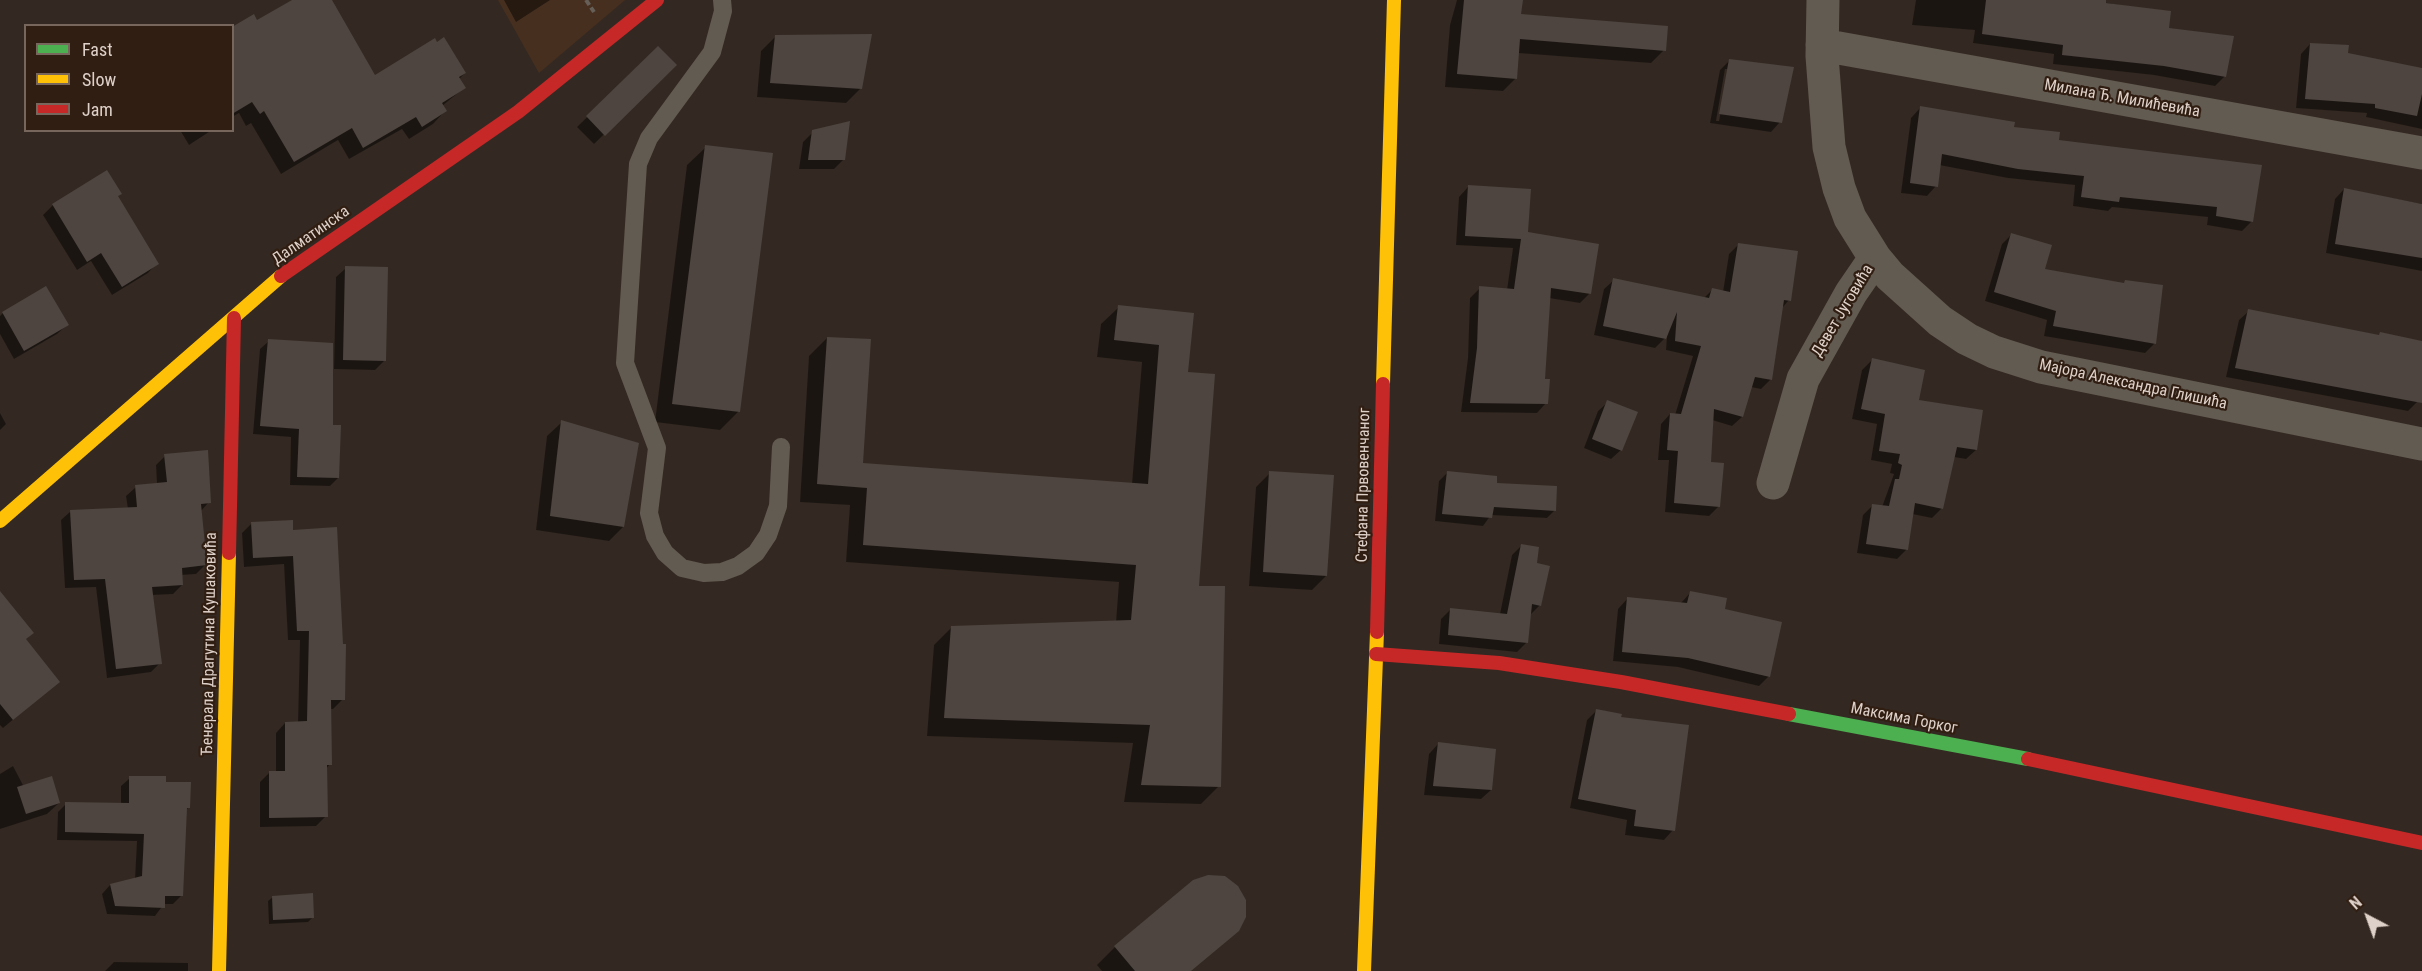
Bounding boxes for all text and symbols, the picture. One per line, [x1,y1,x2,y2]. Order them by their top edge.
legend [24,24,234,132]
text: Fast [82,39,113,60]
text: Slow [82,69,116,90]
street label: Милана Ђ. Милићевића [2043,76,2201,122]
text: Jam [82,99,113,120]
street label: Далматинска [269,202,353,270]
street label: Девет Југовића [1808,261,1878,361]
street label: Мајора Александра Глишића [2037,356,2229,414]
street label: Стефана Првовенчаног [1353,407,1375,563]
street label: Ђенерала Драгутина Кушаковића [198,532,222,756]
street label: Максима Горког [1849,699,1959,739]
north arrow [2338,887,2398,947]
text: N [2346,893,2366,913]

